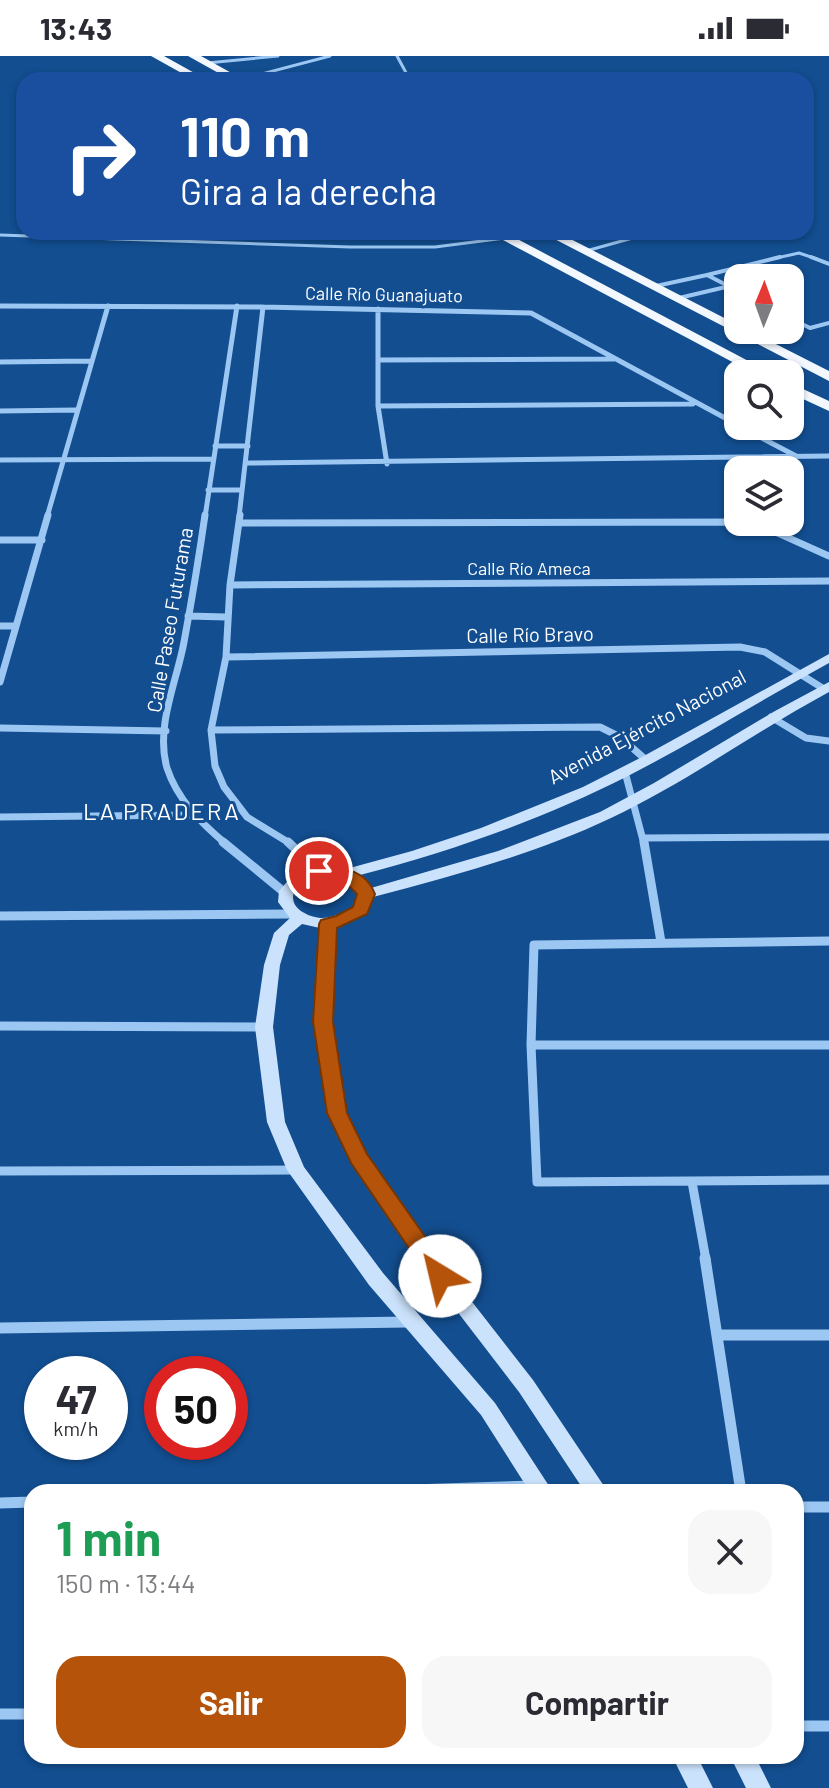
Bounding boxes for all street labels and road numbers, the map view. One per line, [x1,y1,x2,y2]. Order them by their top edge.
street label: Calle Río Guanajuato [305,282,463,306]
street label: Calle Paseo Futurama [141,526,197,714]
street label: Calle Río Ameca [467,557,591,579]
street label: Calle Río Bravo [466,621,594,647]
street label: Avenida Ejército Nacional [544,664,749,788]

